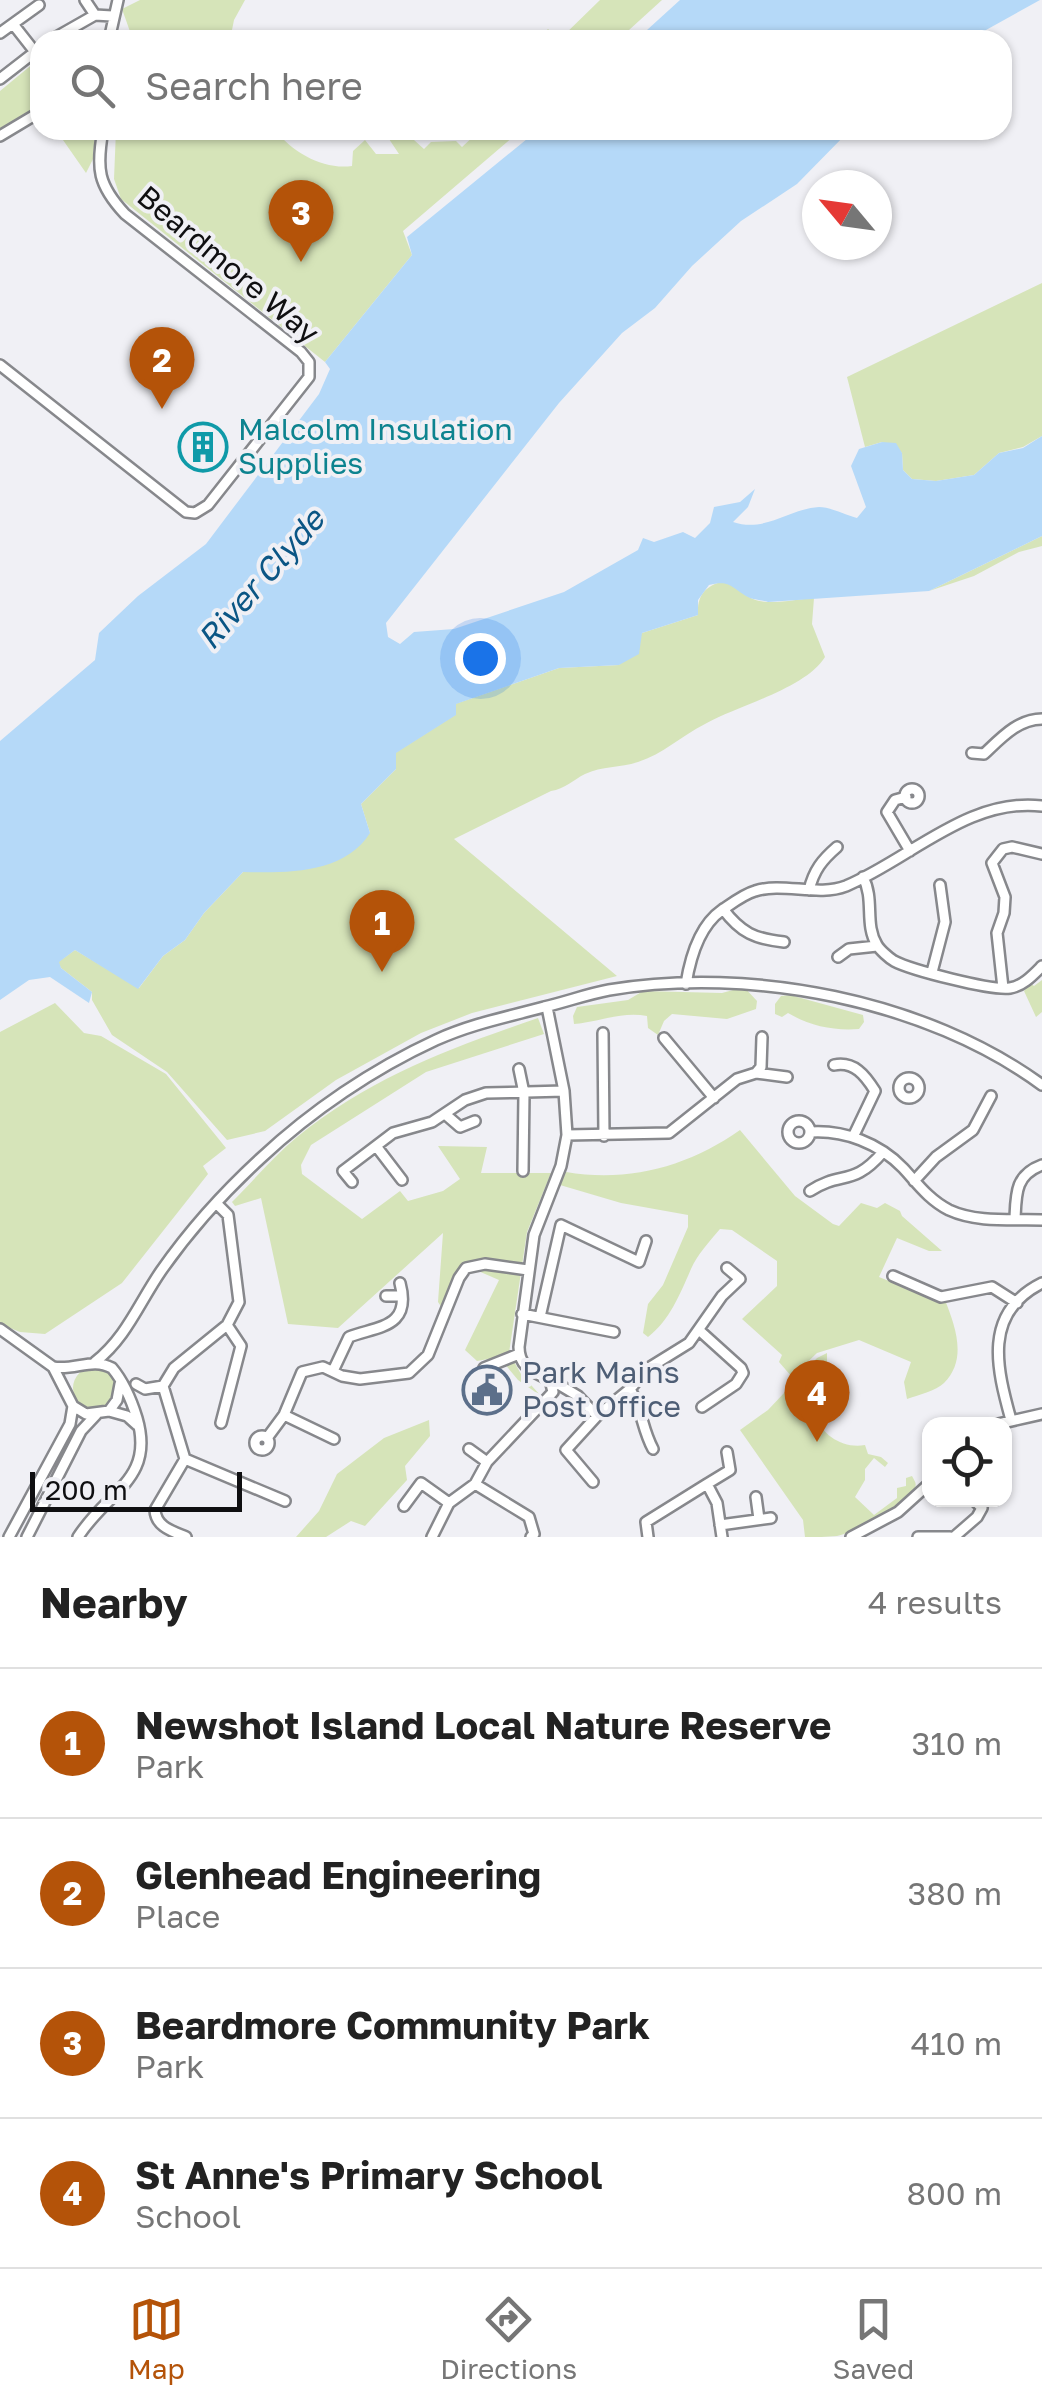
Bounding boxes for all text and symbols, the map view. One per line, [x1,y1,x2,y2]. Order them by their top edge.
search box [30,30,1012,140]
icon: search [65,58,120,113]
text: Search here [145,63,363,108]
north arrow [802,170,892,260]
street label: Beardmore Way [131,178,327,351]
pin: 3 [268,180,334,262]
pin: 2 [130,326,194,409]
place label: Malcolm Insulation Supplies [238,411,513,481]
building icon: Malcolm Insulation Supplies [177,421,229,473]
water label: River Clyde [189,499,333,656]
your location [455,633,506,684]
pin: 1 [350,890,414,972]
place label: Park Mains Post Office [522,1354,681,1424]
pin: 4 [784,1360,850,1442]
public building icon: Park Mains Post Office [461,1364,513,1416]
map controls [922,1417,1012,1507]
button: locate [922,1417,1012,1507]
scale bar [30,1467,242,1512]
text: 200 m [45,1473,128,1506]
text: Nearby [40,1577,188,1627]
text: 4 results [868,1583,1002,1621]
text: Newshot Island Local Nature Reserve [135,1702,832,1747]
text: 1 [64,1724,81,1762]
text: 310 m [912,1724,1002,1762]
text: Park [135,1747,204,1785]
text: Glenhead Engineering [135,1852,541,1897]
text: 2 [63,1874,82,1912]
text: 380 m [908,1874,1002,1912]
text: Place [135,1897,220,1935]
text: Beardmore Community Park [135,2002,650,2047]
text: 3 [63,2024,82,2062]
text: 410 m [911,2024,1002,2062]
text: Park [135,2047,204,2085]
text: St Anne's Primary School [135,2152,602,2197]
text: 4 [62,2174,83,2212]
text: 800 m [906,2174,1002,2212]
text: School [135,2197,241,2235]
tab: Map [128,2292,185,2385]
tab: Directions [440,2292,577,2385]
tab: Saved [832,2292,914,2385]

